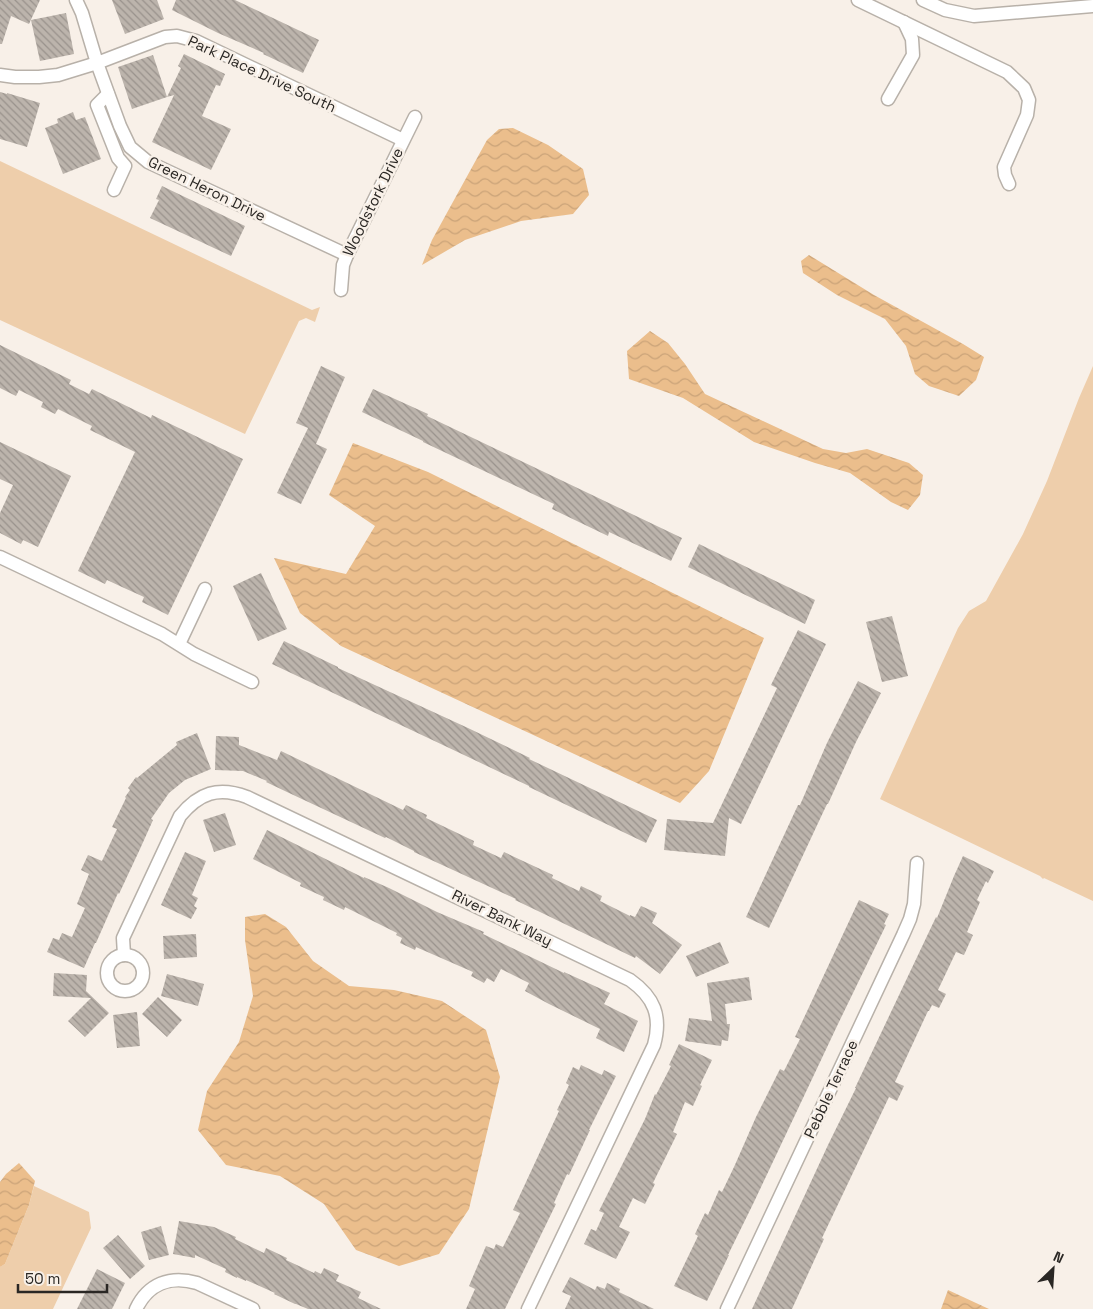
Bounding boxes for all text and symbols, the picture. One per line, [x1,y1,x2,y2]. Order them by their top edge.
street label: Park Place Drive South [185,31,339,116]
street label: Woodstork Drive [338,144,407,259]
street label: Green Heron Drive [145,152,269,225]
street label: River Bank Way [449,885,556,950]
street label: Pebble Terrace [799,1036,862,1141]
north arrow [1028,1244,1078,1294]
text: N [1050,1247,1067,1267]
scale bar [18,1262,106,1294]
text: 50 m [25,1269,60,1288]

